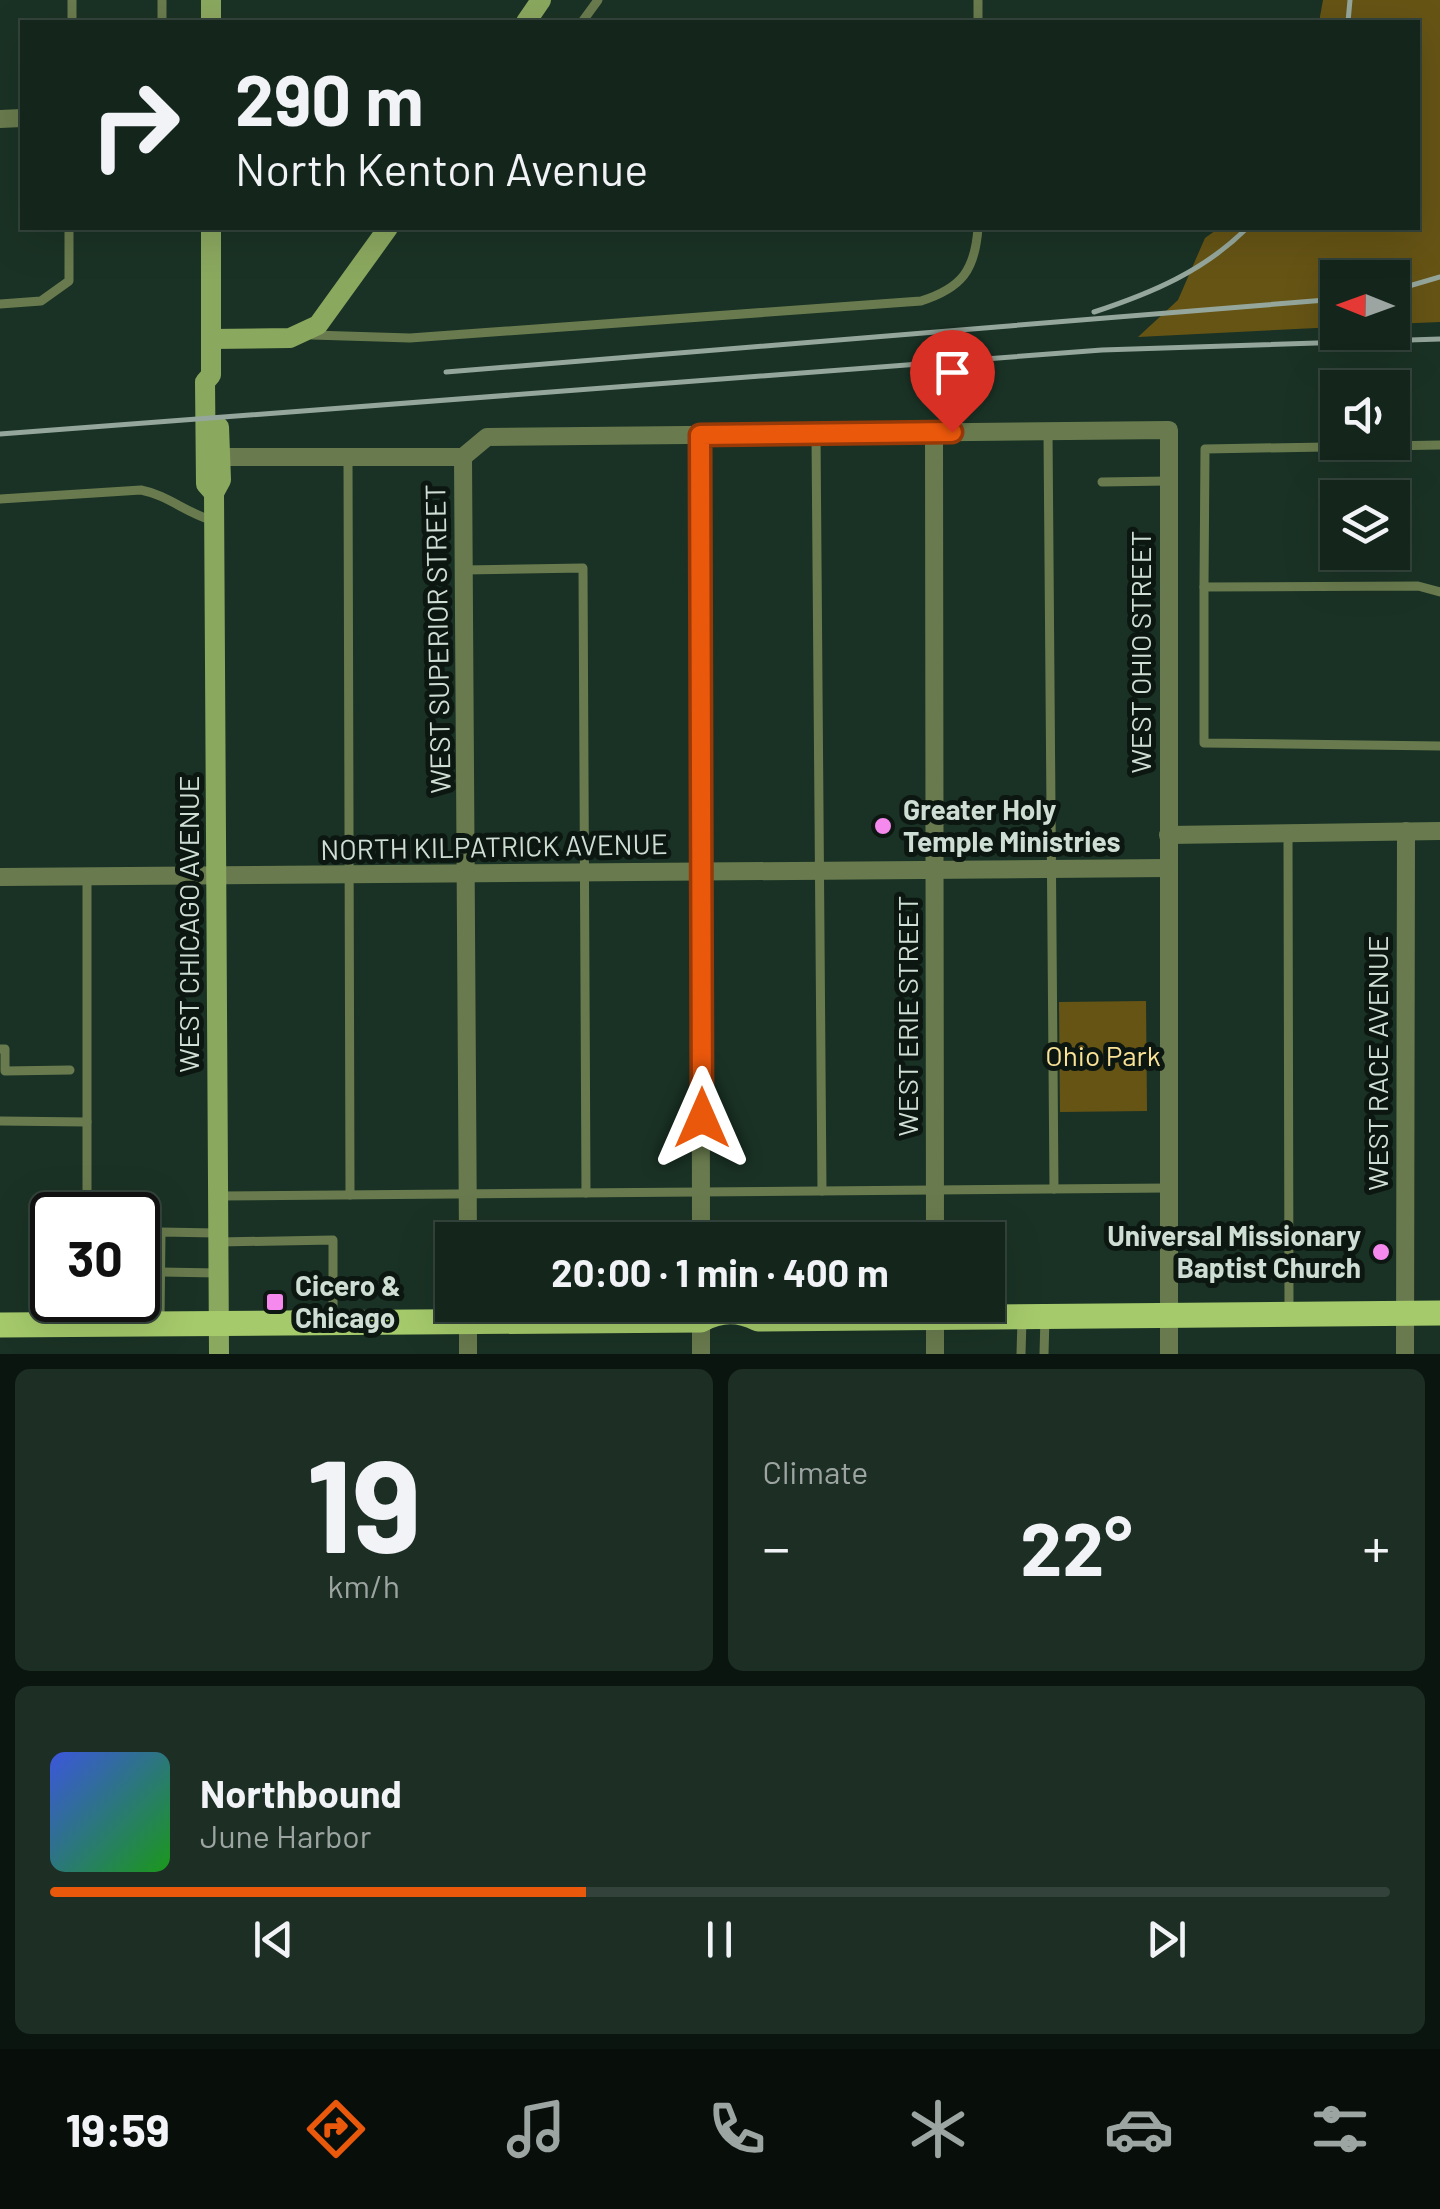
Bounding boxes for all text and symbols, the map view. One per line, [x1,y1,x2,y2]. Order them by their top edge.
text: 290 m [235,56,424,140]
icon: right [70,60,200,190]
text: North Kenton Avenue [235,141,648,195]
north arrow [1320,260,1410,350]
map controls [1320,260,1410,570]
pin [910,330,995,433]
icon: arrive [925,345,980,400]
button: sound [1320,370,1410,460]
button: layers [1320,480,1410,570]
street label: WEST SUPERIOR STREET [417,484,457,794]
street label: WEST OHIO STREET [1123,530,1157,774]
street label: WEST CHICAGO AVENUE [171,775,205,1073]
place label: Greater Holy Temple Ministries [903,792,1121,858]
marker: Greater Holy Temple Ministries [872,815,894,837]
street label: NORTH KILPATRICK AVENUE [320,826,668,866]
street label: WEST ERIE STREET [890,896,924,1136]
street label: WEST RACE AVENUE [1360,935,1394,1191]
park label: Ohio Park [1045,1038,1161,1072]
position arrow [650,1066,754,1170]
speed limit sign: 30 [30,1192,160,1322]
place label: Universal Missionary Baptist Church [1107,1218,1361,1284]
marker: Universal Missionary Baptist Church [1370,1241,1392,1263]
text: 20:00 · 1 min · 400 m [551,1249,889,1295]
place label: Cicero & Chicago [295,1268,401,1334]
marker: Cicero & Chicago [264,1291,286,1313]
text: 19 [306,1423,421,1579]
text: Climate [763,1452,868,1490]
text: 22° [1020,1501,1132,1591]
text: − [763,1513,790,1579]
text: + [1362,1513,1390,1579]
text: km/h [328,1566,400,1604]
text: Northbound [200,1770,402,1816]
text: June Harbor [200,1816,371,1854]
icon: previous [246,1912,301,1967]
icon: pause [692,1912,747,1967]
icon: next [1139,1912,1194,1967]
icon: directions [301,2094,371,2164]
icon: music [501,2094,571,2164]
icon: phone [702,2094,772,2164]
icon: climate [903,2094,973,2164]
icon: car [1104,2094,1174,2164]
icon: filters [1305,2094,1375,2164]
text: 19:59 [65,2102,170,2156]

